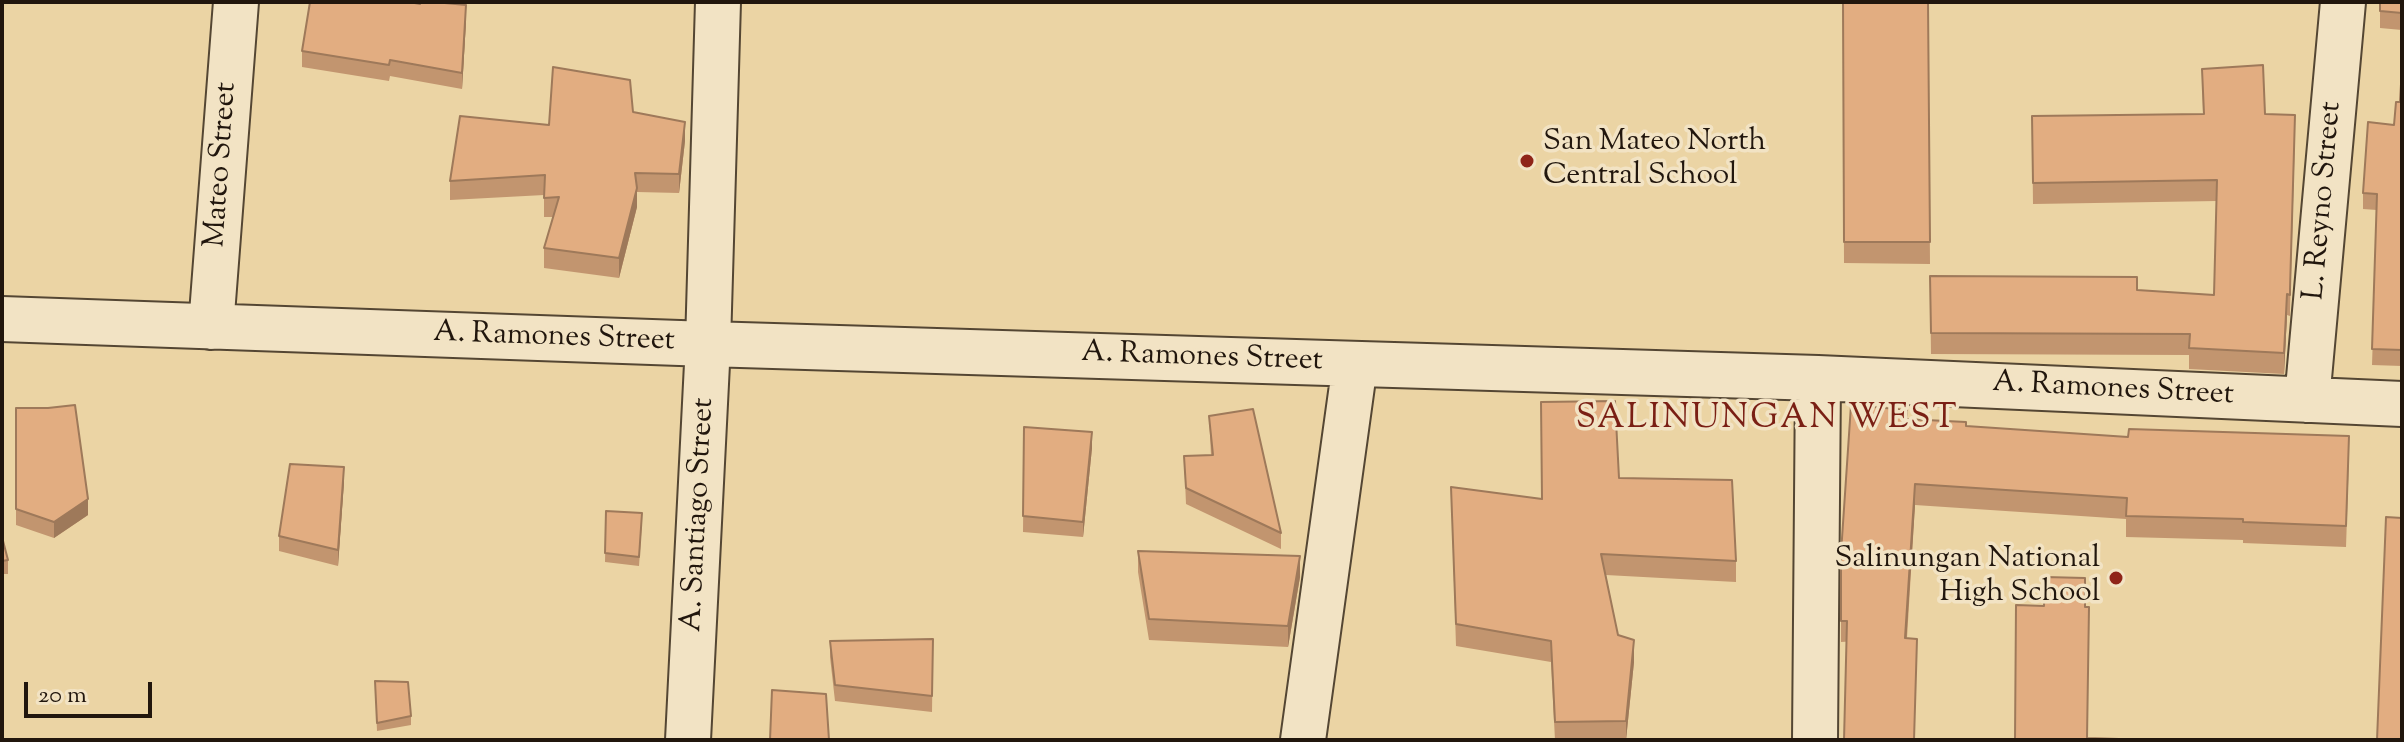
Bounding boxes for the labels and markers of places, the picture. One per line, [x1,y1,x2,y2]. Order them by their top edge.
place label: San Mateo North Central School [1543,126,1766,196]
marker: San Mateo North Central School [1518,152,1536,170]
place label: Salinungan National High School [1834,543,2100,614]
marker: Salinungan National High School [2107,569,2125,587]

